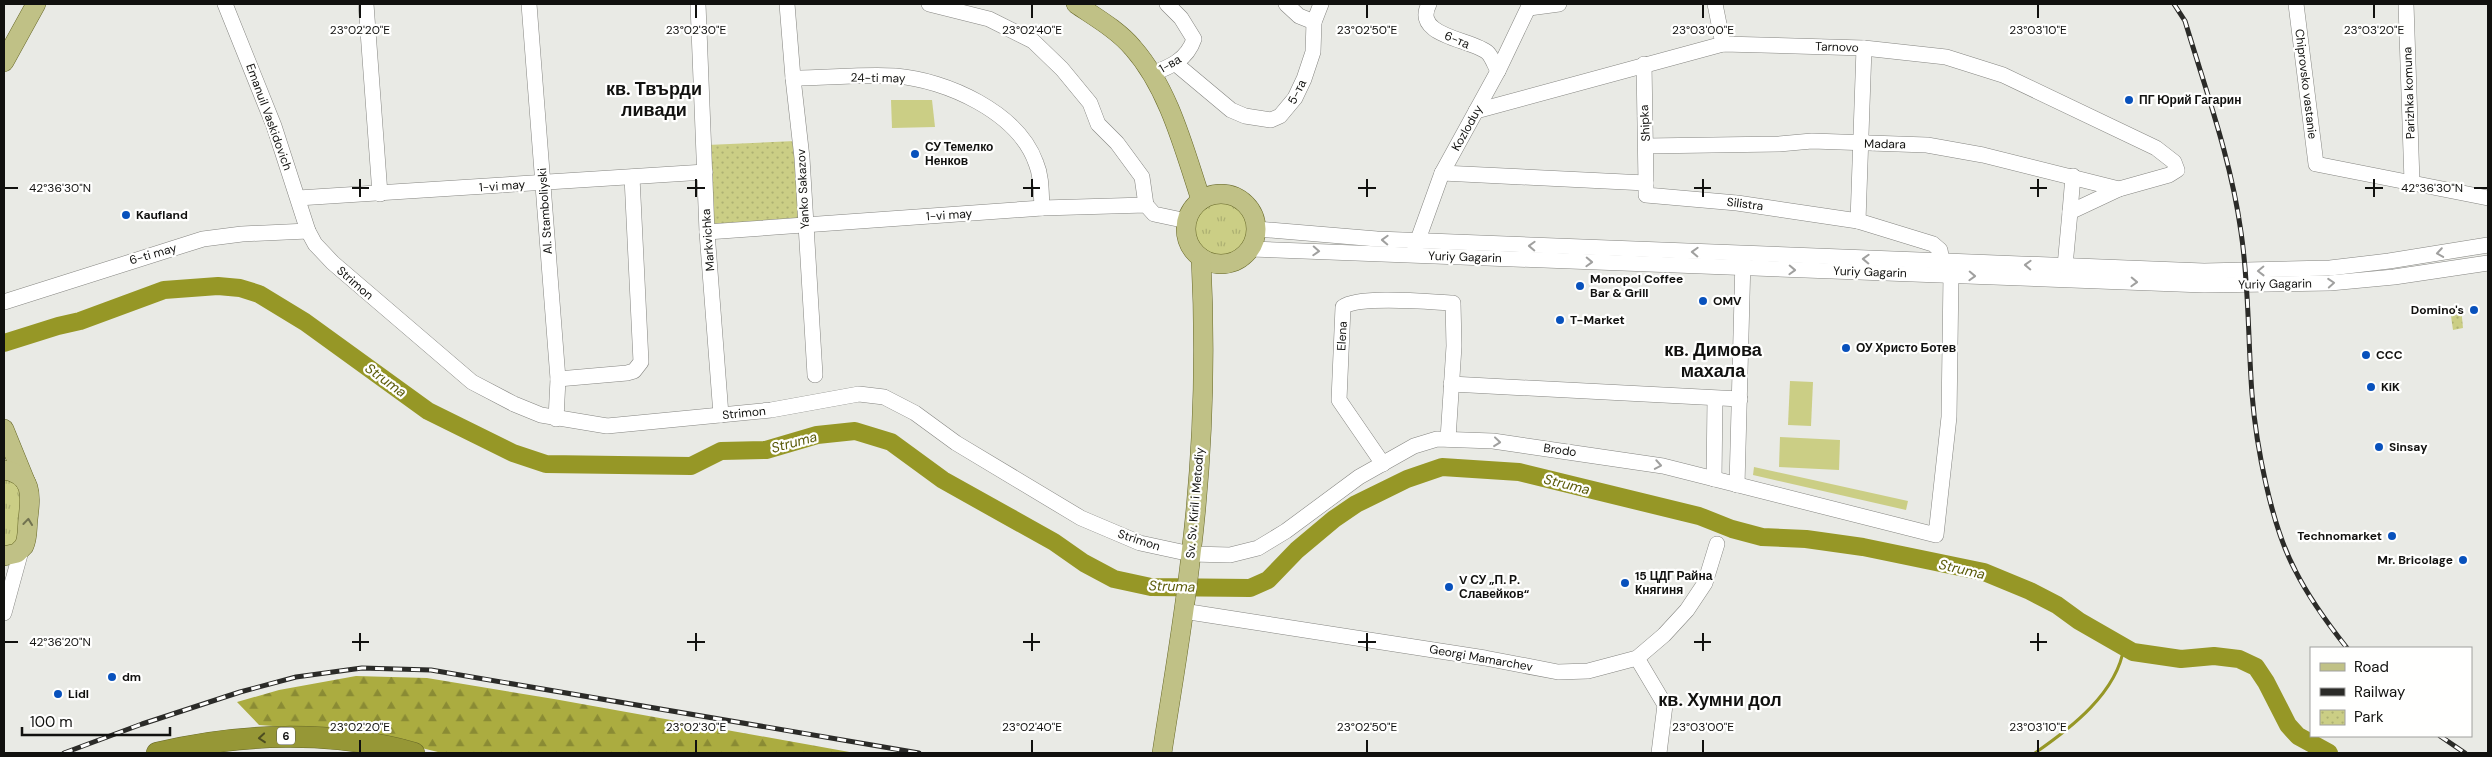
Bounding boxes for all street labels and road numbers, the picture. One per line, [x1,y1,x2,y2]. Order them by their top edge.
street label: 6-та [1442,28,1472,53]
street label: Chiprovsko vastanie [2291,28,2321,140]
street label: Tarnovo [1815,38,1859,56]
street label: Parizhka komuna [2399,47,2419,139]
street label: 1-ва [1156,51,1184,77]
street label: Emanuil Vaskidovich [242,61,296,173]
street label: 24-ti may [850,70,906,86]
street label: 5-та [1284,77,1310,107]
street label: Kozloduy [1448,102,1486,154]
street label: Shipka [1636,104,1654,142]
street label: Madara [1864,136,1906,152]
street label: Yanko Sakazov [793,148,813,229]
street label: Al. Stamboliyski [534,167,556,255]
street label: 1-vi may [478,176,526,196]
street label: Silistra [1726,194,1764,214]
street label: 1-vi may [925,205,973,225]
street label: Markvichka [698,208,718,272]
street label: 6-ti may [127,240,179,268]
street label: Yuriy Gagarin [1428,248,1502,266]
street label: Strimon [333,263,377,303]
street label: Yuriy Gagarin [1833,263,1907,281]
street label: Yuriy Gagarin [2238,275,2312,293]
street label: Elena [1333,321,1351,351]
street label: Strimon [721,403,767,423]
street label: Brodo [1542,440,1578,460]
street label: Sv. Sv. Kiril i Metodiy [1182,447,1208,559]
street label: Strimon [1116,526,1162,554]
street label: Georgi Mamarchev [1428,641,1535,675]
road number: 6 [277,728,295,744]

